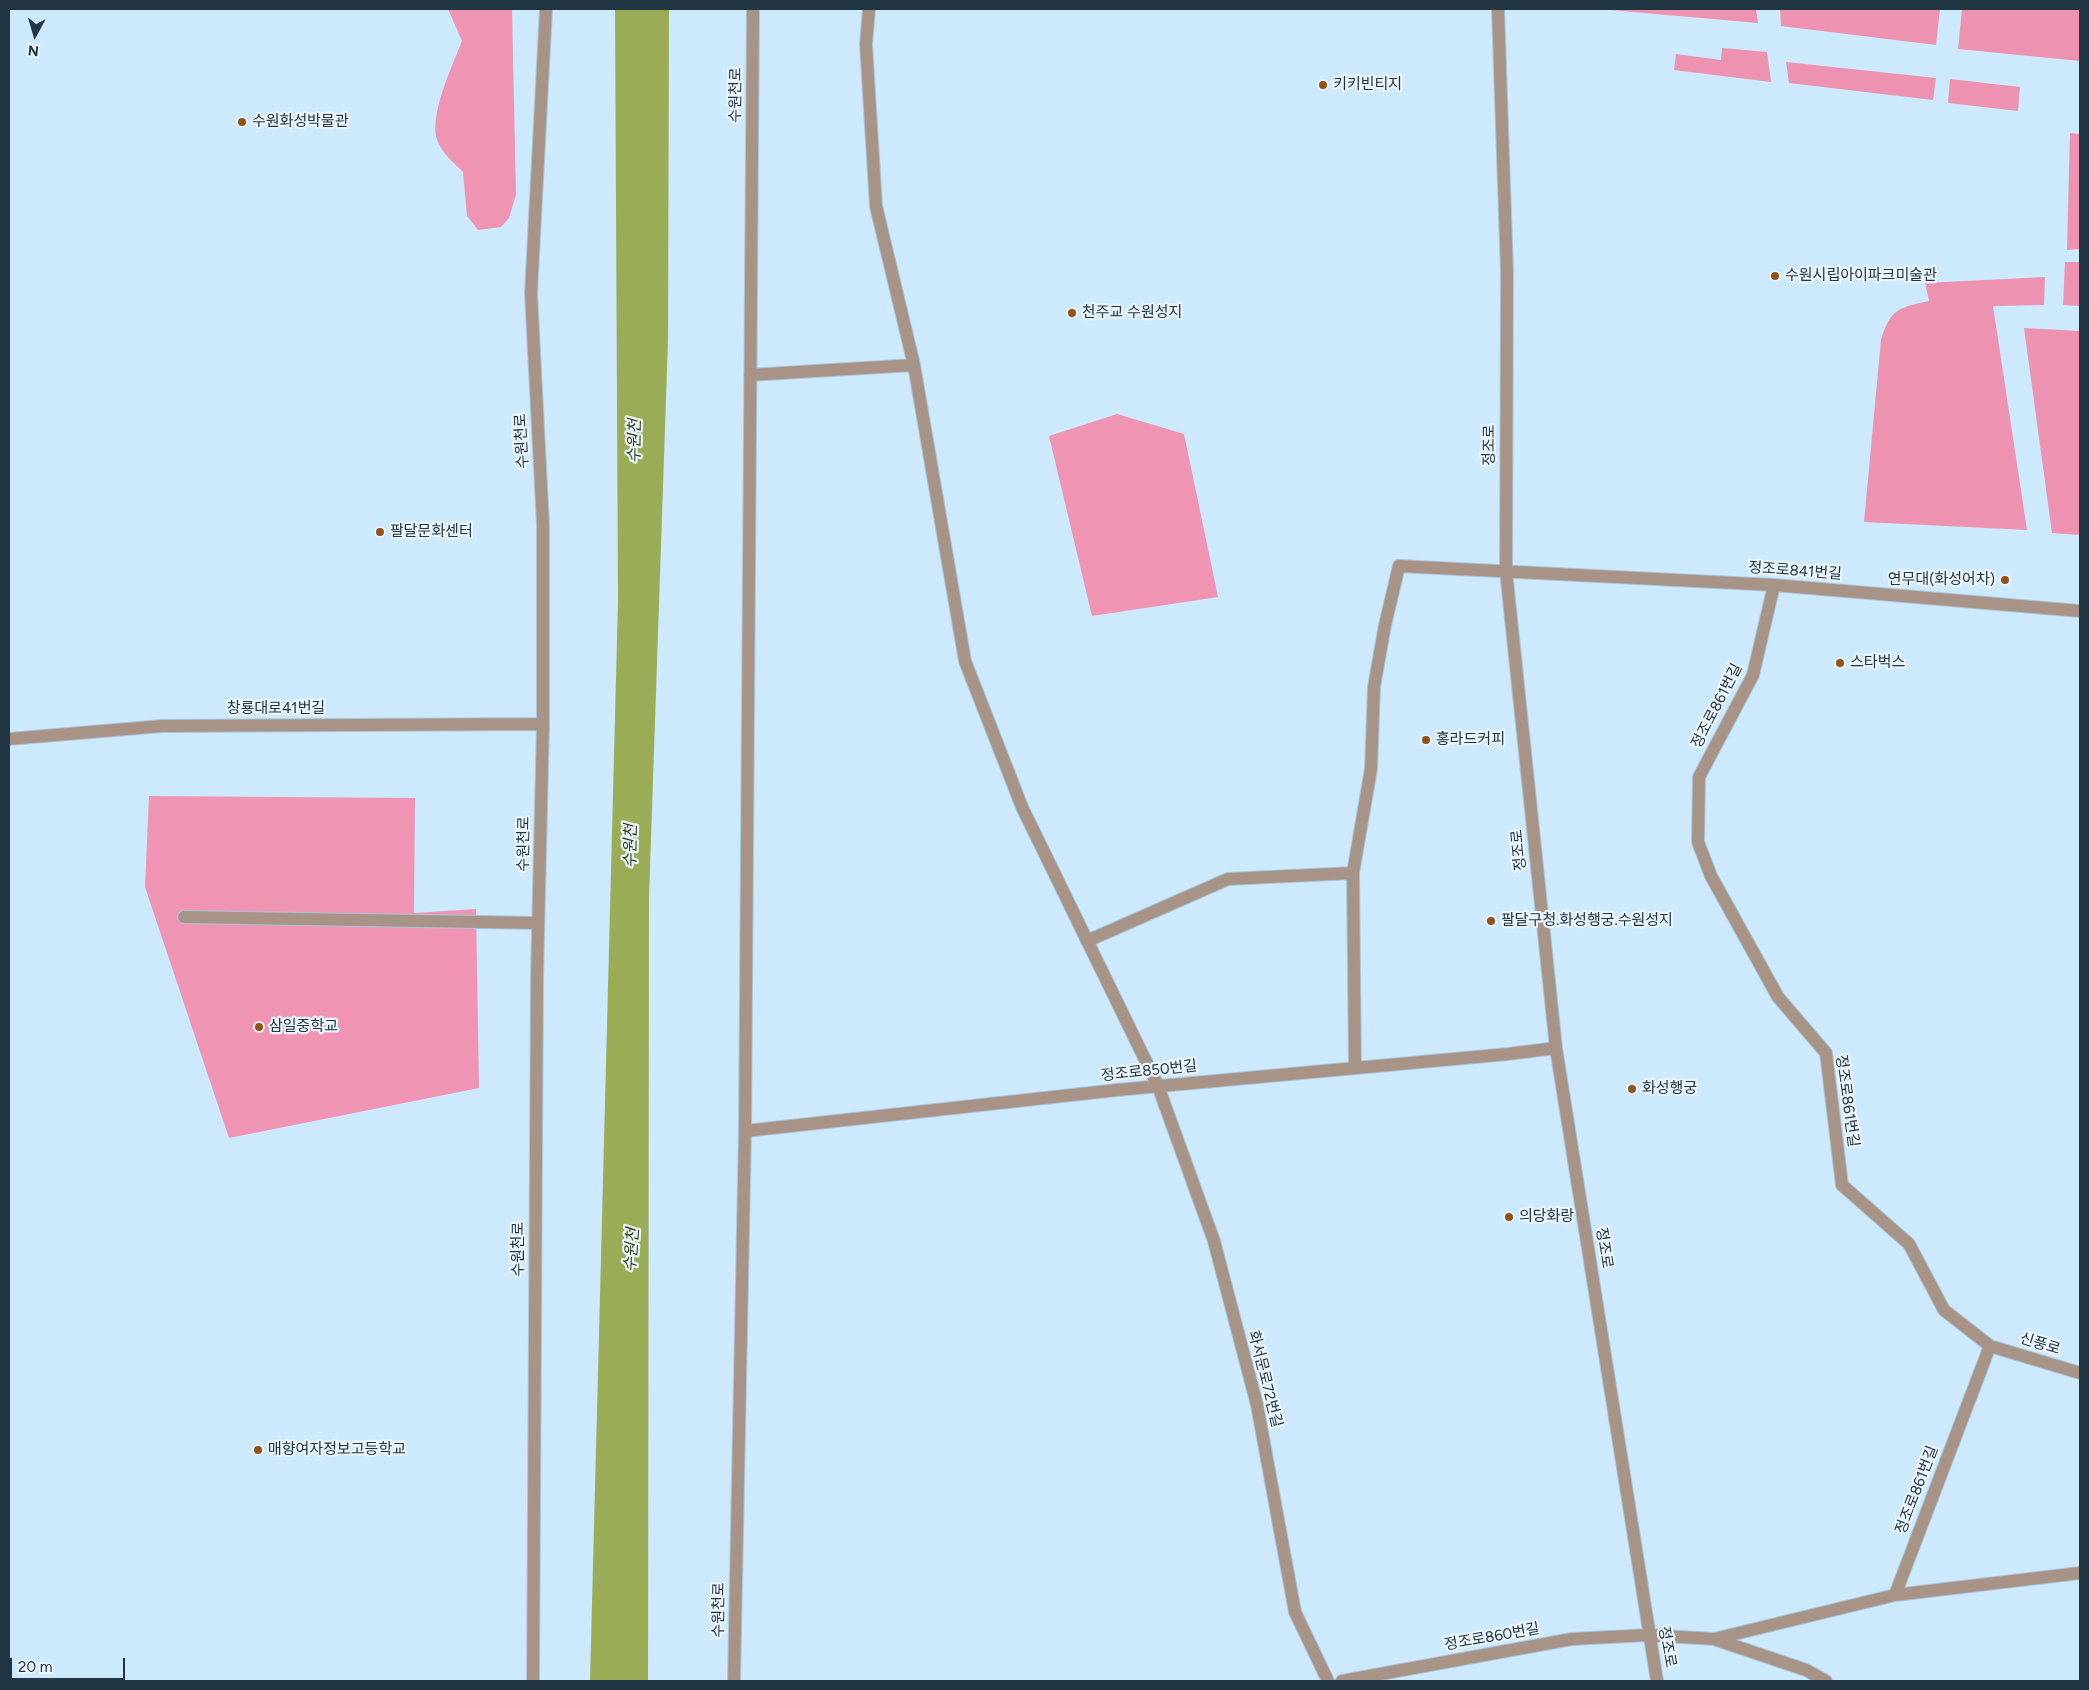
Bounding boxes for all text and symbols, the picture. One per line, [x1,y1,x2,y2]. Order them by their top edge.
north arrow [10,10,60,60]
text: N [27,41,40,59]
street label: 수원천로 [727,67,745,123]
place label: 키키빈티지 [1333,76,1402,94]
marker: 키키빈티지 [1317,79,1329,91]
place label: 수원화성박물관 [252,113,349,131]
marker: 수원화성박물관 [236,116,248,128]
place label: 수원시립아이파크미술관 [1785,267,1937,285]
marker: 수원시립아이파크미술관 [1769,270,1781,282]
place label: 천주교 수원성지 [1082,304,1182,322]
marker: 천주교 수원성지 [1066,307,1078,319]
street label: 수원천로 [512,413,532,469]
water label: 수원천 [625,419,645,463]
street label: 정조로 [1481,424,1499,466]
place label: 팔달문화센터 [390,523,473,541]
marker: 팔달문화센터 [374,526,386,538]
street label: 정조로841번길 [1748,559,1842,583]
place label: 연무대(화성어차) [1888,571,1995,589]
marker: 연무대(화성어차) [1999,574,2011,586]
place label: 스타벅스 [1850,654,1905,672]
marker: 스타벅스 [1834,657,1846,669]
street label: 정조로861번길 [1688,661,1746,751]
street label: 창룡대로41번길 [227,700,325,718]
place label: 홍라드커피 [1436,731,1505,749]
marker: 홍라드커피 [1420,734,1432,746]
street label: 수원천로 [515,816,533,872]
water label: 수원천 [621,824,641,868]
street label: 정조로 [1508,828,1530,872]
place label: 팔달구청.화성행궁.수원성지 [1501,912,1673,930]
marker: 팔달구청.화성행궁.수원성지 [1485,915,1497,927]
place label: 삼일중학교 [269,1018,338,1036]
marker: 삼일중학교 [253,1021,265,1033]
street label: 정조로861번길 [1832,1054,1862,1148]
street label: 정조로850번길 [1100,1057,1198,1085]
place label: 화성행궁 [1642,1080,1697,1098]
marker: 화성행궁 [1626,1083,1638,1095]
place label: 의당화랑 [1519,1208,1574,1226]
marker: 의당화랑 [1503,1211,1515,1223]
street label: 수원천로 [510,1221,528,1277]
street label: 정조로 [1592,1226,1616,1270]
water label: 수원천 [621,1227,643,1273]
street label: 화서문로72번길 [1244,1329,1286,1429]
street label: 신풍로 [2018,1329,2062,1359]
place label: 매향여자정보고등학교 [268,1441,406,1459]
street label: 정조로861번길 [1892,1443,1942,1537]
marker: 매향여자정보고등학교 [252,1444,264,1456]
street label: 수원천로 [710,1582,728,1638]
street label: 정조로860번길 [1443,1620,1541,1654]
street label: 정조로 [1655,1625,1679,1669]
scale bar [12,1648,128,1680]
text: 20 m [18,1658,52,1676]

